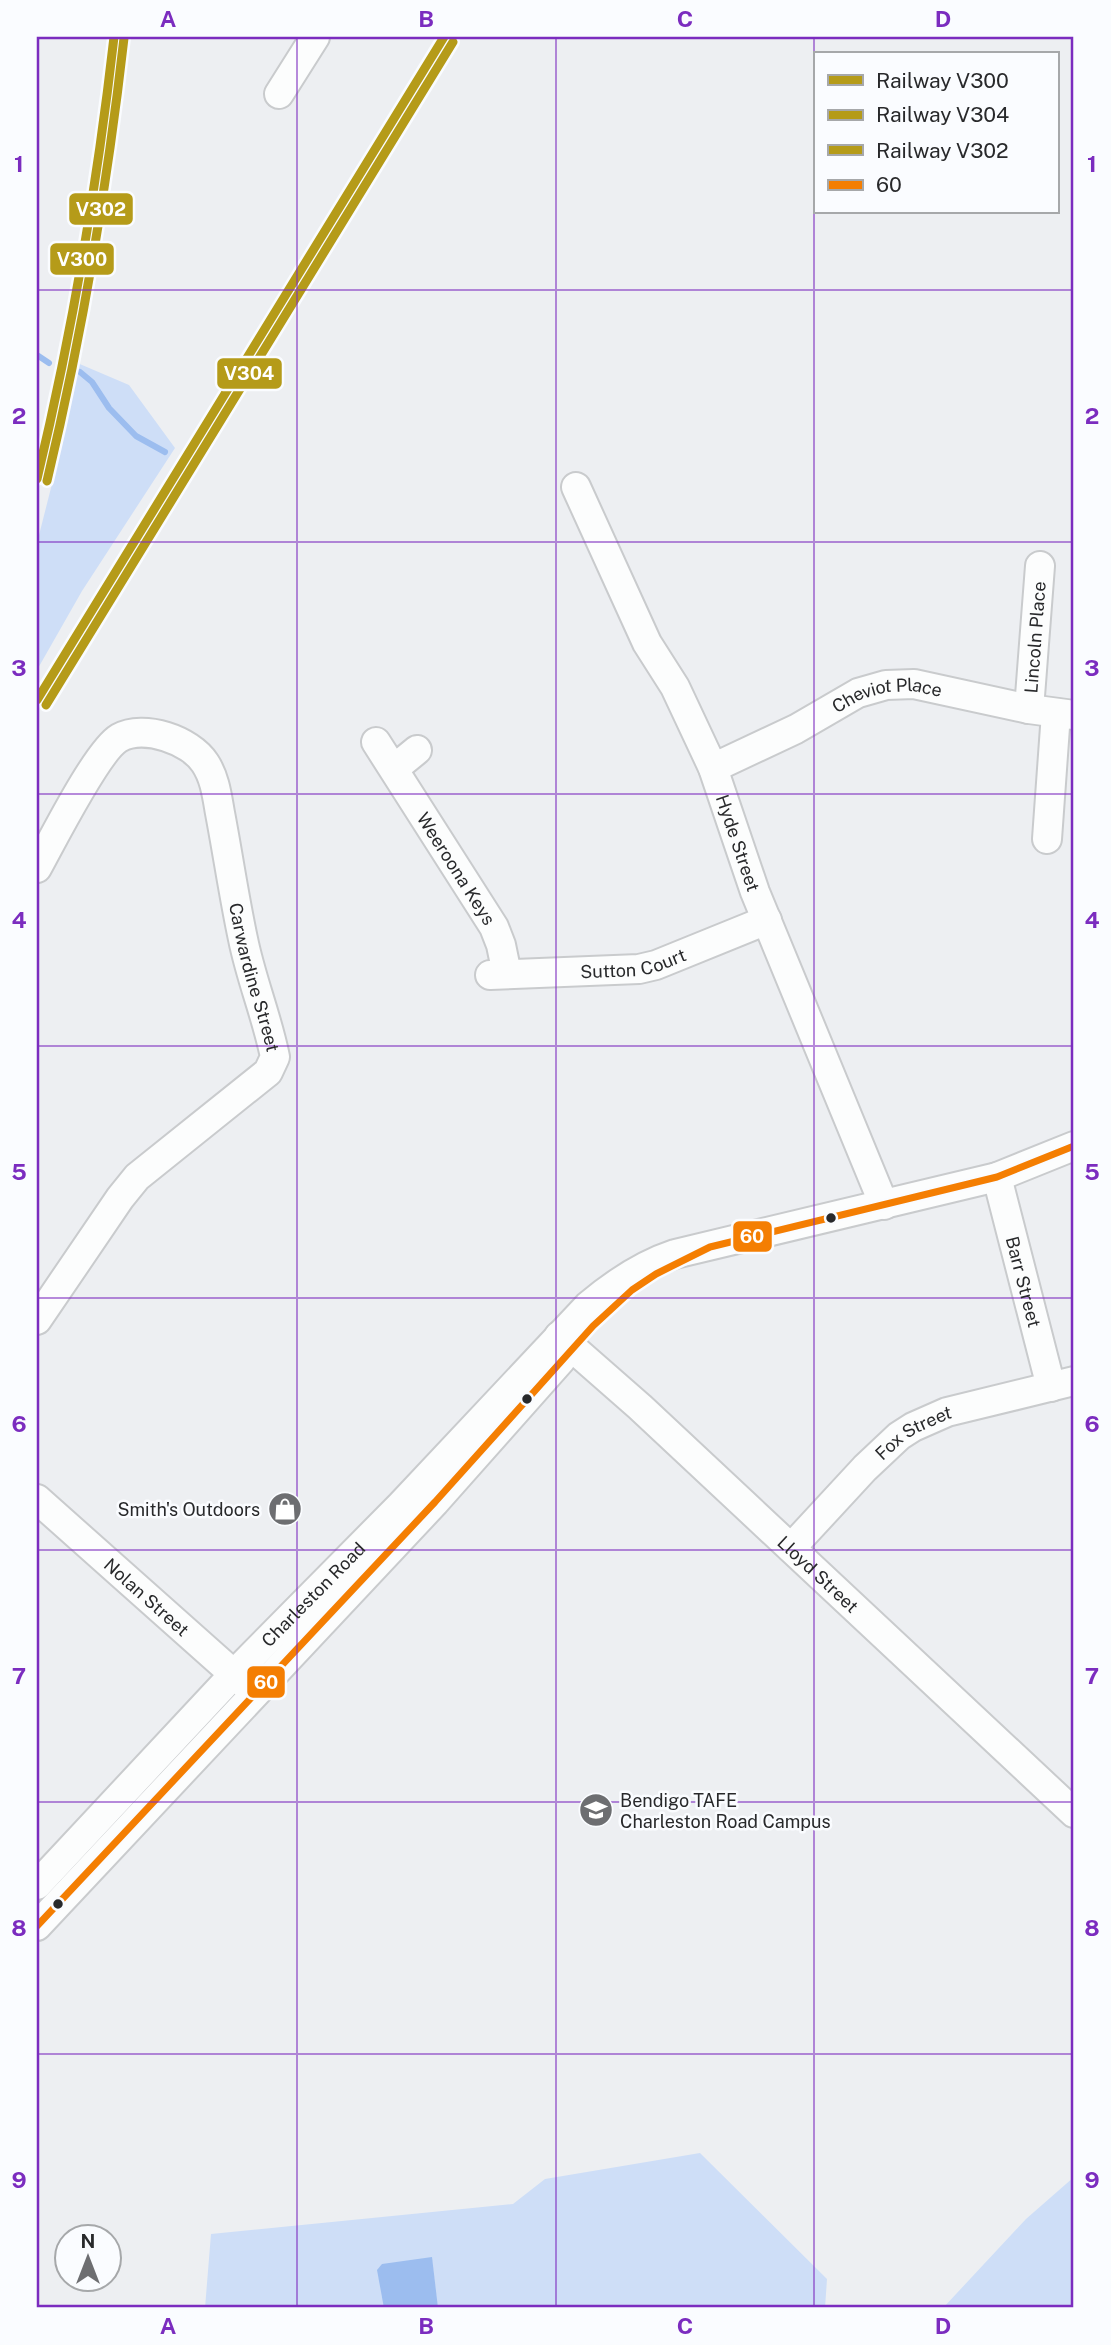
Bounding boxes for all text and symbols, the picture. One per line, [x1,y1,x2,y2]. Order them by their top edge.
text: A [160,5,177,32]
text: B [418,5,434,32]
text: C [677,5,693,32]
text: D [935,5,951,32]
legend [814,52,1058,214]
text: Railway V300 [876,68,1009,93]
text: Railway V304 [876,102,1009,127]
text: Railway V302 [876,138,1009,163]
text: 1 [14,150,24,177]
text: 1 [1087,150,1097,177]
text: 60 [876,172,902,197]
line badge: V302 [68,192,134,226]
text: V302 [76,198,126,220]
line badge: V300 [49,242,115,276]
text: V300 [57,248,107,270]
line badge: V304 [216,357,283,390]
text: V304 [224,362,274,384]
text: 2 [12,402,26,429]
text: 2 [1085,402,1099,429]
street label: Lincoln Place [1020,580,1049,694]
text: 3 [11,654,27,681]
text: 3 [1084,654,1100,681]
street label: Cheviot Place [828,673,944,716]
street label: Hyde Street [712,792,764,894]
street label: Weeroona Keys [413,808,500,929]
street label: Carwardine Street [226,901,284,1054]
text: 4 [11,906,27,933]
text: 4 [1084,906,1100,933]
street label: Sutton Court [580,944,689,982]
text: 5 [11,1158,27,1185]
text: 5 [1084,1158,1100,1185]
unlabelled marker [824,1211,838,1225]
line badge: 60 [732,1220,773,1253]
text: 60 [740,1225,764,1247]
street label: Barr Street [1002,1234,1046,1329]
unlabelled marker [520,1392,534,1406]
street label: Fox Street [871,1401,953,1464]
text: 6 [11,1410,27,1437]
text: 6 [1084,1410,1100,1437]
shop icon: Smith's Outdoors [266,1490,304,1528]
place label: Smith's Outdoors [117,1499,260,1520]
street label: Lloyd Street [774,1531,863,1617]
street label: Charleston Road [257,1538,369,1651]
street label: Nolan Street [100,1554,194,1640]
text: 7 [12,1662,26,1689]
text: 7 [1085,1662,1099,1689]
line badge: 60 [246,1665,286,1699]
text: 60 [254,1671,278,1693]
place label: Bendigo TAFE Charleston Road Campus [620,1790,831,1832]
school or university icon: Bendigo TAFE Charleston Road Campus [577,1791,615,1829]
unlabelled marker [51,1897,65,1911]
text: 8 [11,1914,27,1941]
text: 8 [1084,1914,1100,1941]
text: 9 [11,2166,27,2193]
text: 9 [1084,2166,1100,2193]
north arrow [52,2222,122,2292]
text: N [81,2230,95,2252]
text: A [160,2312,177,2339]
text: B [418,2312,434,2339]
text: C [677,2312,693,2339]
text: D [935,2312,951,2339]

